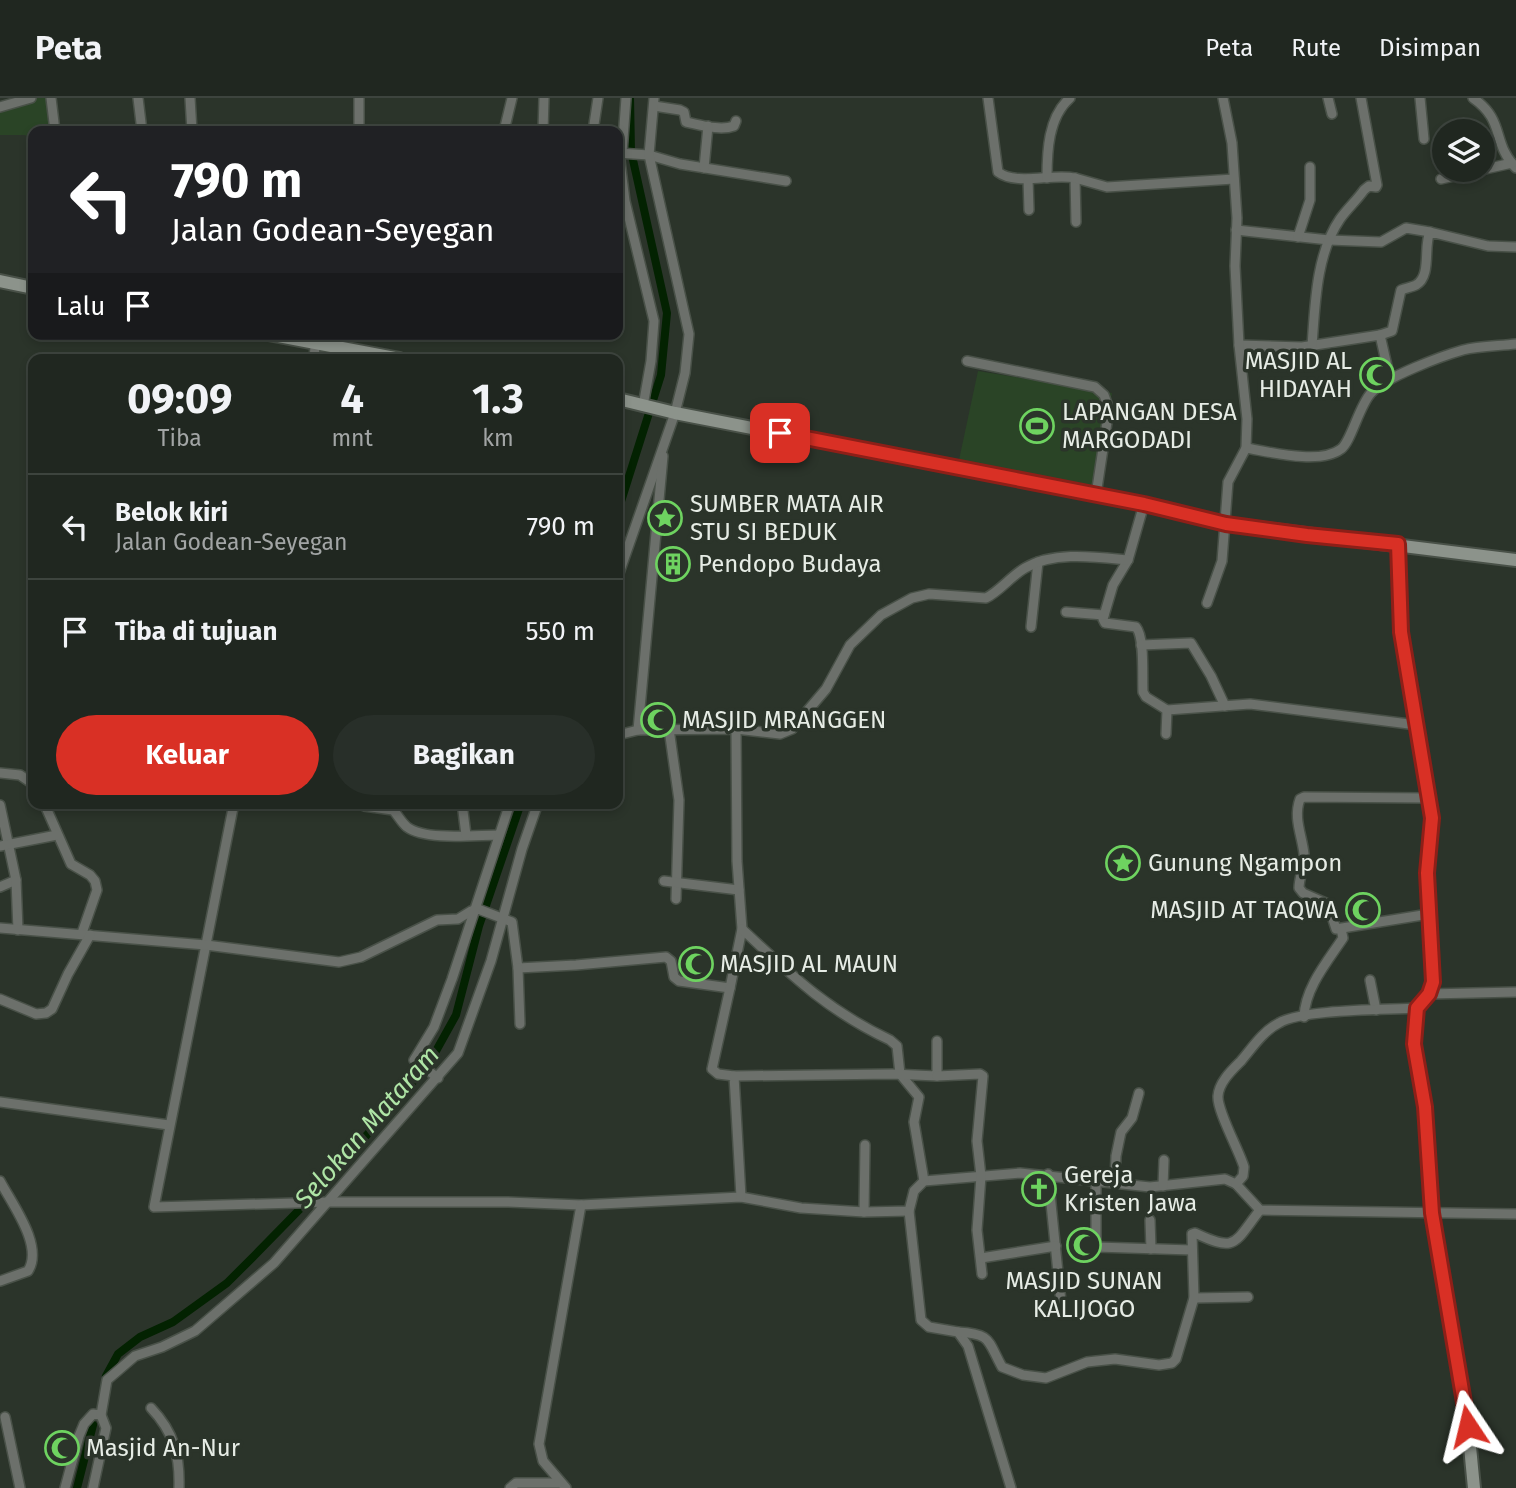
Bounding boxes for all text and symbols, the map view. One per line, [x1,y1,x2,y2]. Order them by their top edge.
text: Peta [35,28,102,68]
text: Peta [1205,34,1253,62]
text: Rute [1291,34,1341,62]
text: Disimpan [1379,34,1481,62]
map controls [1432,119,1495,182]
button: layers [1432,119,1495,182]
text: 790 m [171,151,302,210]
icon: left [56,154,147,245]
text: Jalan Godean-Seyegan [171,211,495,249]
icon: arrive [119,287,157,325]
text: Lalu [56,291,105,322]
place label: MASJID AL HIDAYAH [1245,347,1352,403]
mosque icon: MASJID AL HIDAYAH [1358,356,1396,394]
text: 09:09 [127,374,232,424]
text: 4 [340,374,364,424]
text: 1.3 [472,374,524,424]
place label: LAPANGAN DESA MARGODADI [1062,398,1237,454]
pin [750,403,810,463]
sports icon: LAPANGAN DESA MARGODADI [1018,407,1056,445]
icon: arrive [761,414,799,452]
text: Tiba [158,424,202,452]
text: mnt [331,424,373,452]
text: km [482,424,514,452]
place label: SUMBER MATA AIR STU SI BEDUK [690,490,884,546]
text: Belok kiri [115,497,228,528]
place icon: SUMBER MATA AIR STU SI BEDUK [646,499,684,537]
icon: left [56,508,94,546]
text: 790 m [527,511,595,542]
text: Jalan Godean-Seyegan [115,528,348,556]
building icon: Pendopo Budaya [654,545,692,583]
place label: Pendopo Budaya [698,550,881,578]
icon: arrive [56,613,94,651]
text: Tiba di tujuan [115,616,277,647]
text: 550 m [525,616,595,647]
mosque icon: MASJID MRANGGEN [639,701,677,739]
place label: MASJID MRANGGEN [682,706,886,734]
button: Keluar [56,715,319,795]
button: Bagikan [333,715,595,795]
place icon: Gunung Ngampon [1104,844,1142,882]
place label: Gunung Ngampon [1148,849,1342,877]
mosque icon: MASJID AT TAQWA [1344,891,1382,929]
place label: MASJID AT TAQWA [1150,896,1338,924]
mosque icon: MASJID AL MAUN [677,945,715,983]
place label: MASJID AL MAUN [720,950,898,978]
water label: Selokan Mataram [287,1039,446,1215]
place label: Gereja Kristen Jawa [1064,1161,1197,1217]
church icon: Gereja Kristen Jawa [1020,1170,1058,1208]
mosque icon: MASJID SUNAN KALIJOGO [1065,1226,1103,1264]
place label: MASJID SUNAN KALIJOGO [1005,1267,1163,1323]
position arrow [1431,1389,1505,1463]
mosque icon: Masjid An-Nur [43,1429,81,1467]
place label: Masjid An-Nur [86,1434,241,1462]

